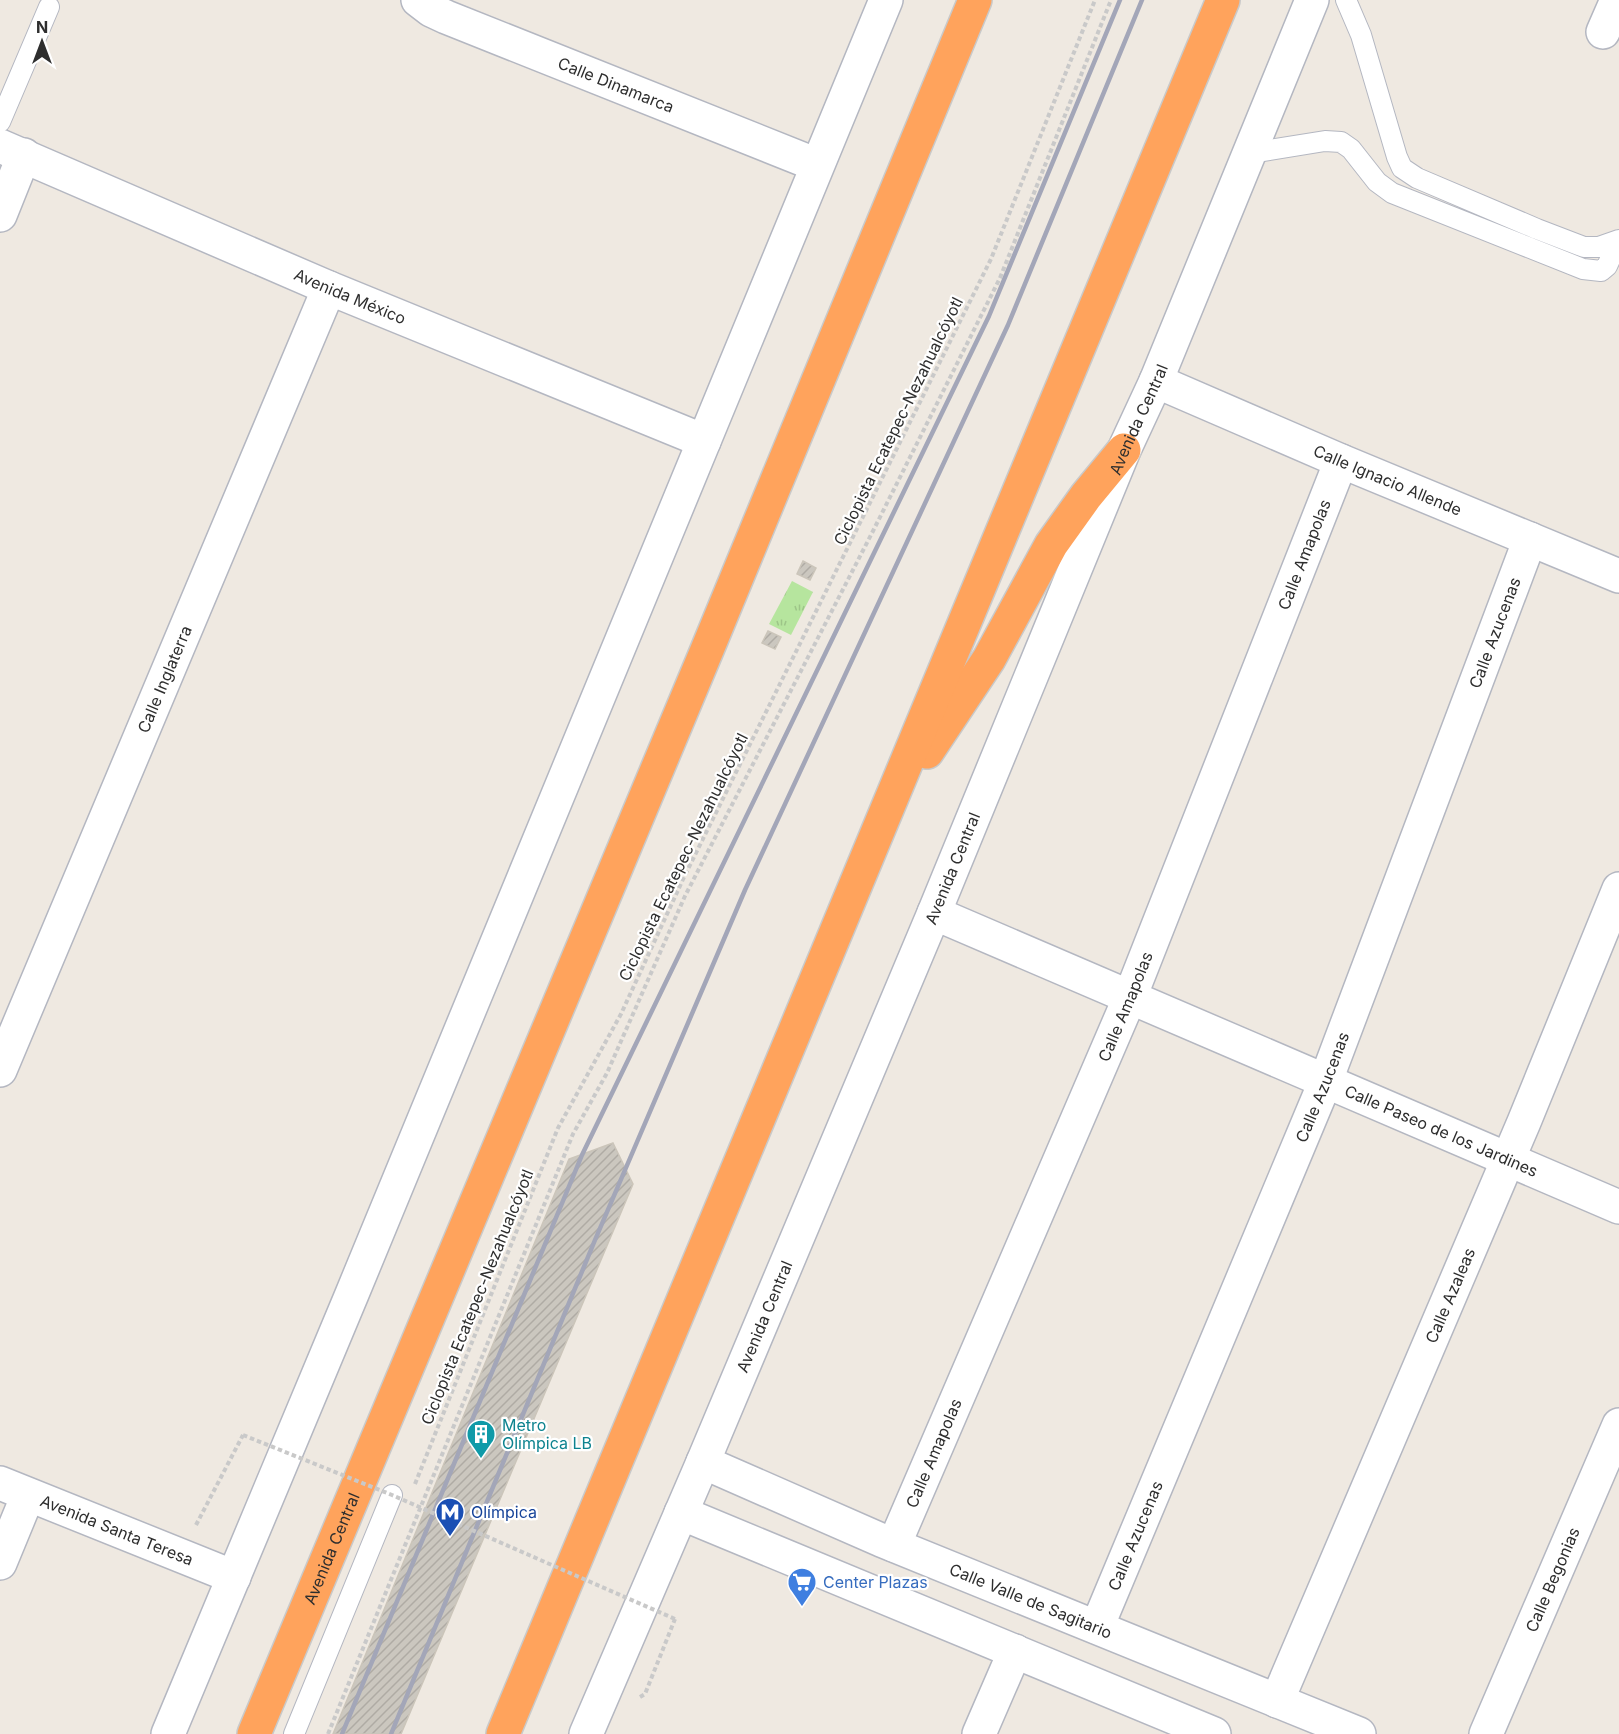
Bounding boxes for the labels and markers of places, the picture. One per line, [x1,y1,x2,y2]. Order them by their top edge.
place label: Metro Olímpica LB [502,1415,592,1453]
building icon: Metro Olímpica LB [465,1418,497,1460]
metro station icon: Olímpica [434,1496,466,1538]
place label: Olímpica [471,1502,537,1522]
supermarket icon: Center Plazas [786,1566,818,1608]
place label: Center Plazas [823,1572,928,1592]

